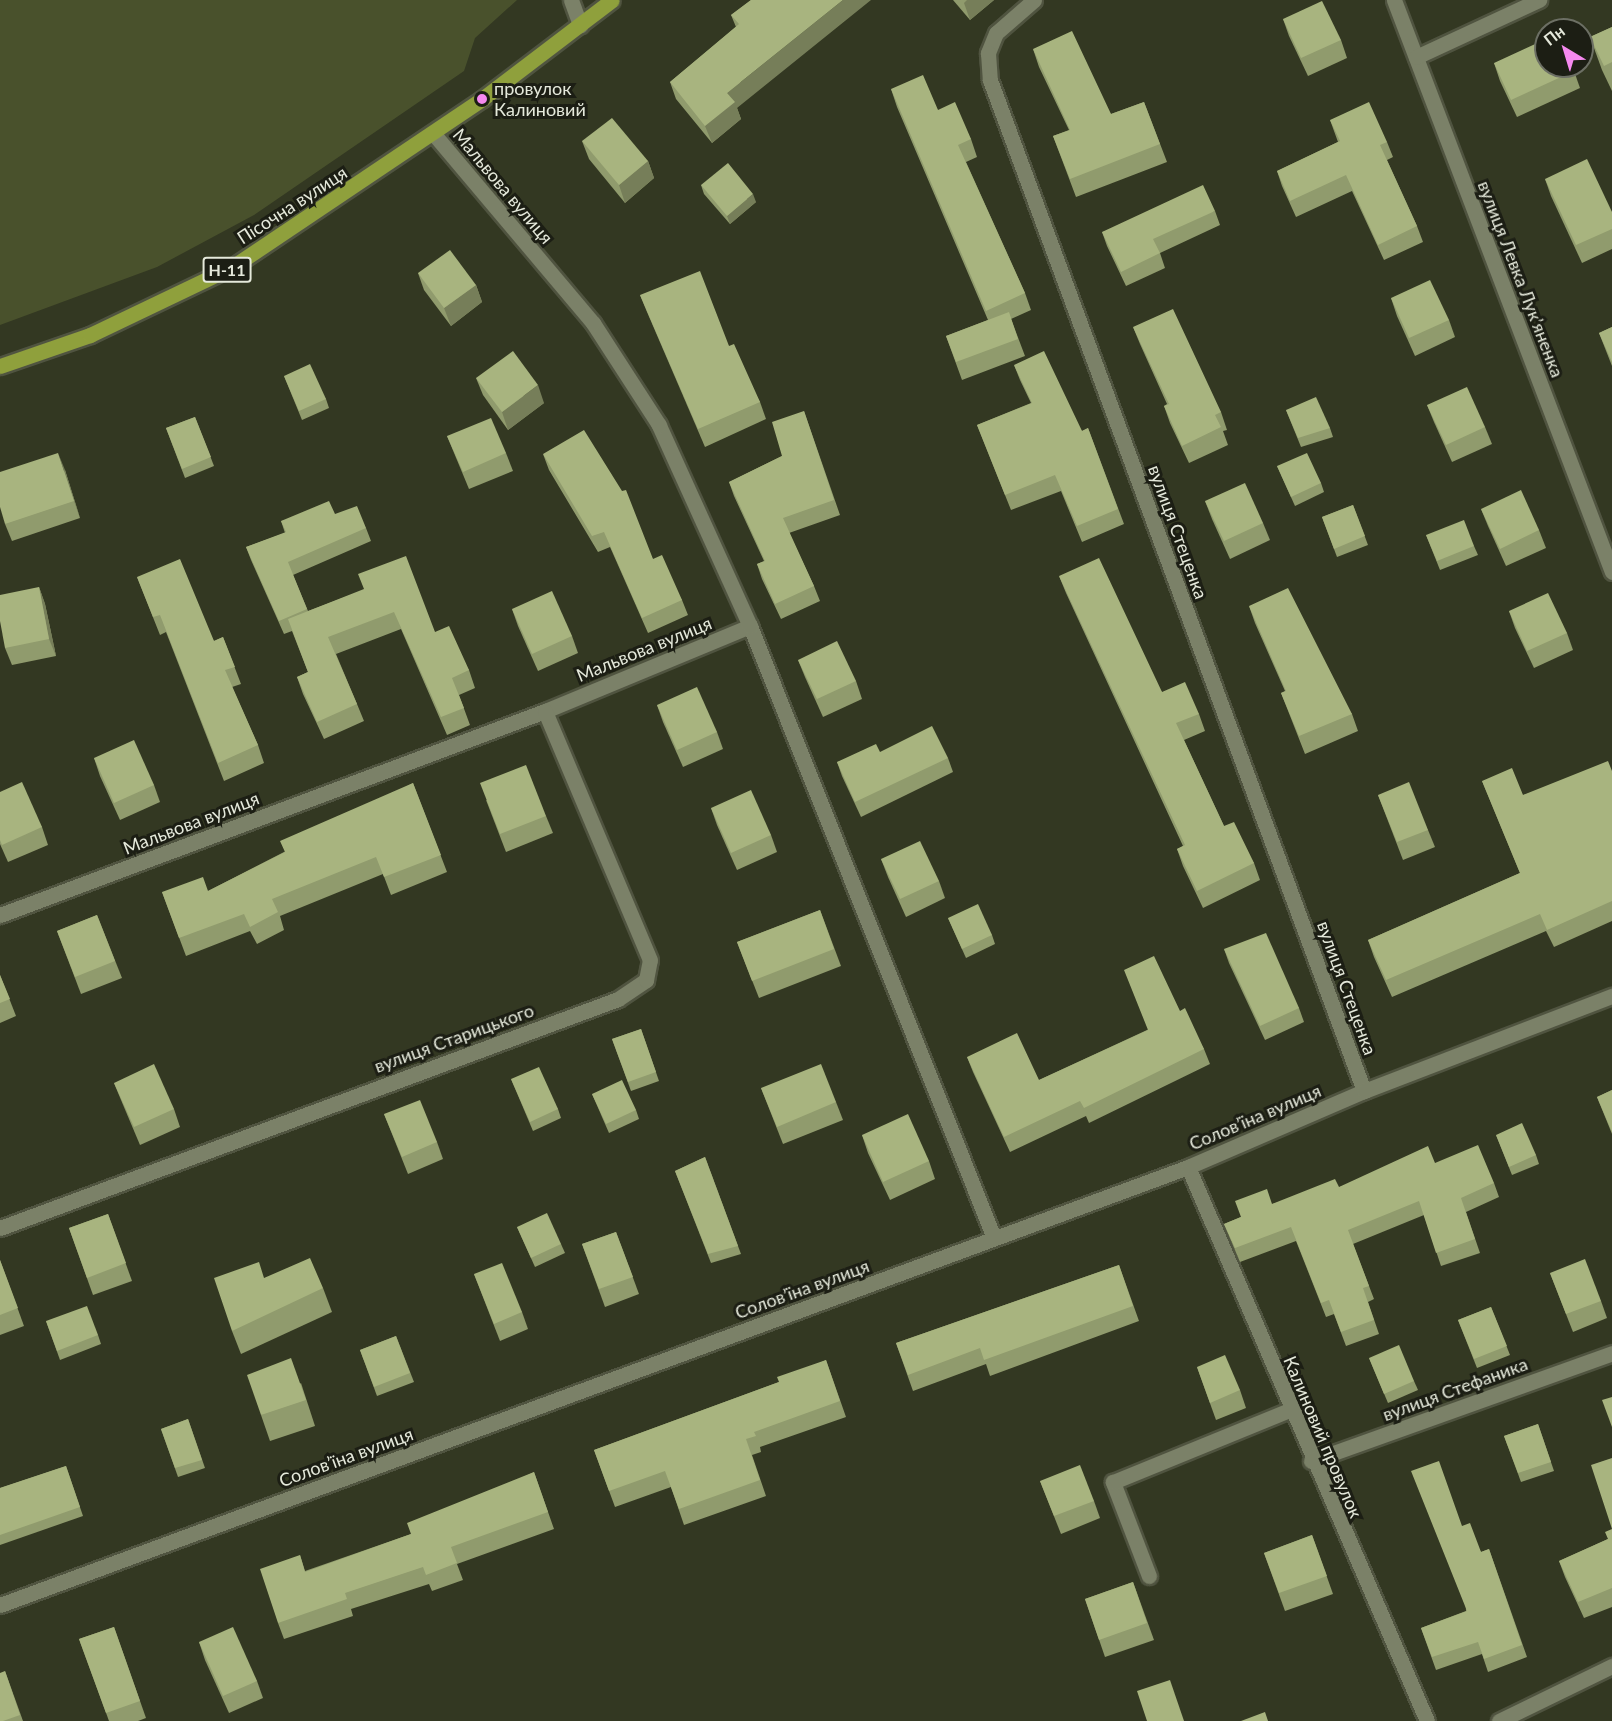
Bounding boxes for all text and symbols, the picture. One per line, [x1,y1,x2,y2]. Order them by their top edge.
north arrow [1534,18,1594,78]
text: Пн [1540,21,1568,49]
place label: провулок Калиновий [494,78,586,121]
marker: провулок Калиновий [475,92,489,106]
street label: Мальвова вулиця [448,124,558,248]
street label: Пісочна вулиця [233,161,351,249]
street label: вулиця Левка Лукʼяненка [1474,178,1568,380]
road number: Н-11 [202,257,252,283]
street label: вулиця Стеценка [1144,462,1212,602]
street label: Мальвова вулиця [573,612,715,686]
street label: Мальвова вулиця [120,787,262,859]
street label: вулиця Стеценка [1313,918,1381,1058]
street label: вулиця Старицького [371,999,537,1077]
street label: Соловʼїна вулиця [1186,1079,1324,1155]
street label: Соловʼїна вулиця [732,1255,872,1323]
street label: Калиновий провулок [1279,1353,1367,1521]
street label: вулиця Стефаника [1380,1353,1530,1425]
street label: Соловʼїна вулиця [276,1423,416,1491]

